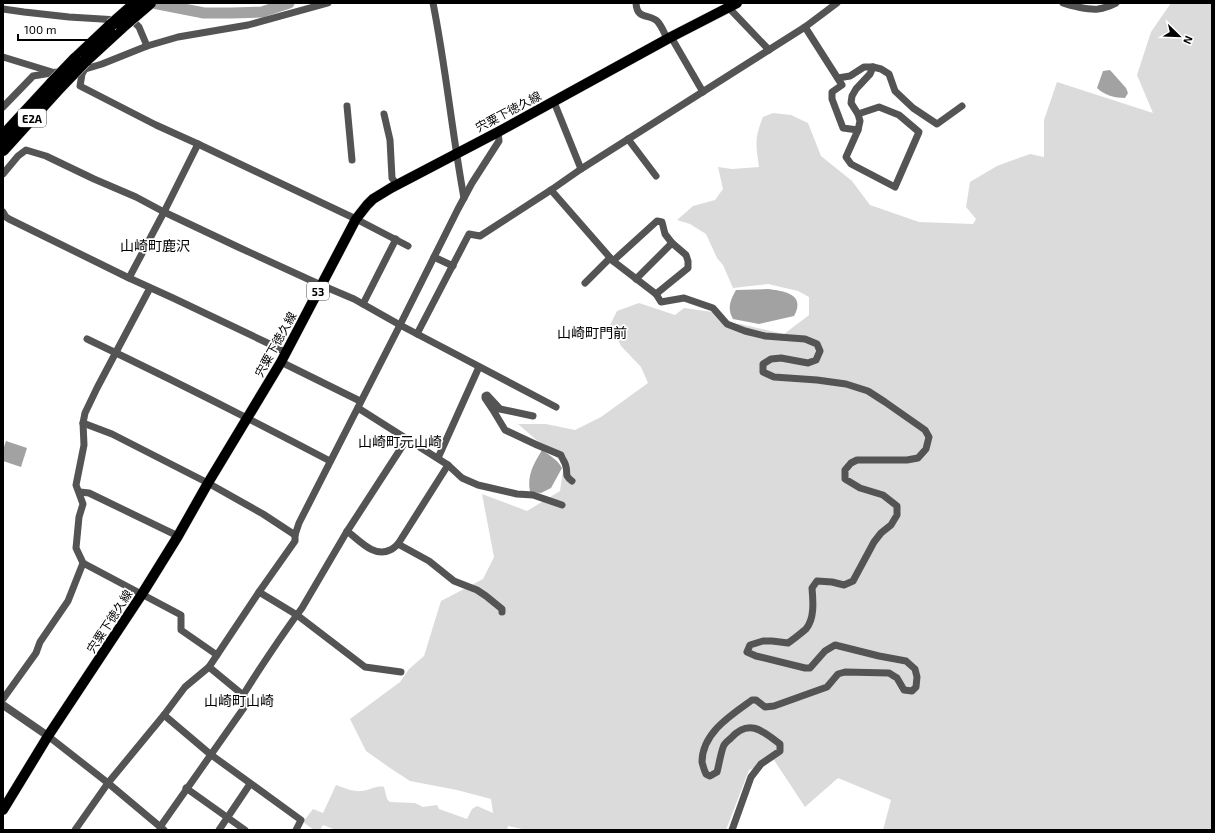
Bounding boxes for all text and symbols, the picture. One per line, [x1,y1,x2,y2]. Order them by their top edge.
scale bar [18,16,108,42]
north arrow [1159,16,1199,56]
text: 100 m [24,22,56,36]
text: N [1181,34,1196,46]
street label: 宍粟下徳久線 [473,88,543,134]
road number: E2A [18,109,46,127]
district label: 山崎町鹿沢 [120,237,190,254]
road number: 53 [307,282,329,300]
street label: 宍粟下徳久線 [251,309,299,379]
district label: 山崎町門前 [557,324,627,341]
district label: 山崎町元山崎 [358,433,442,450]
street label: 宍粟下徳久線 [84,587,134,655]
district label: 山崎町山崎 [204,692,274,709]

